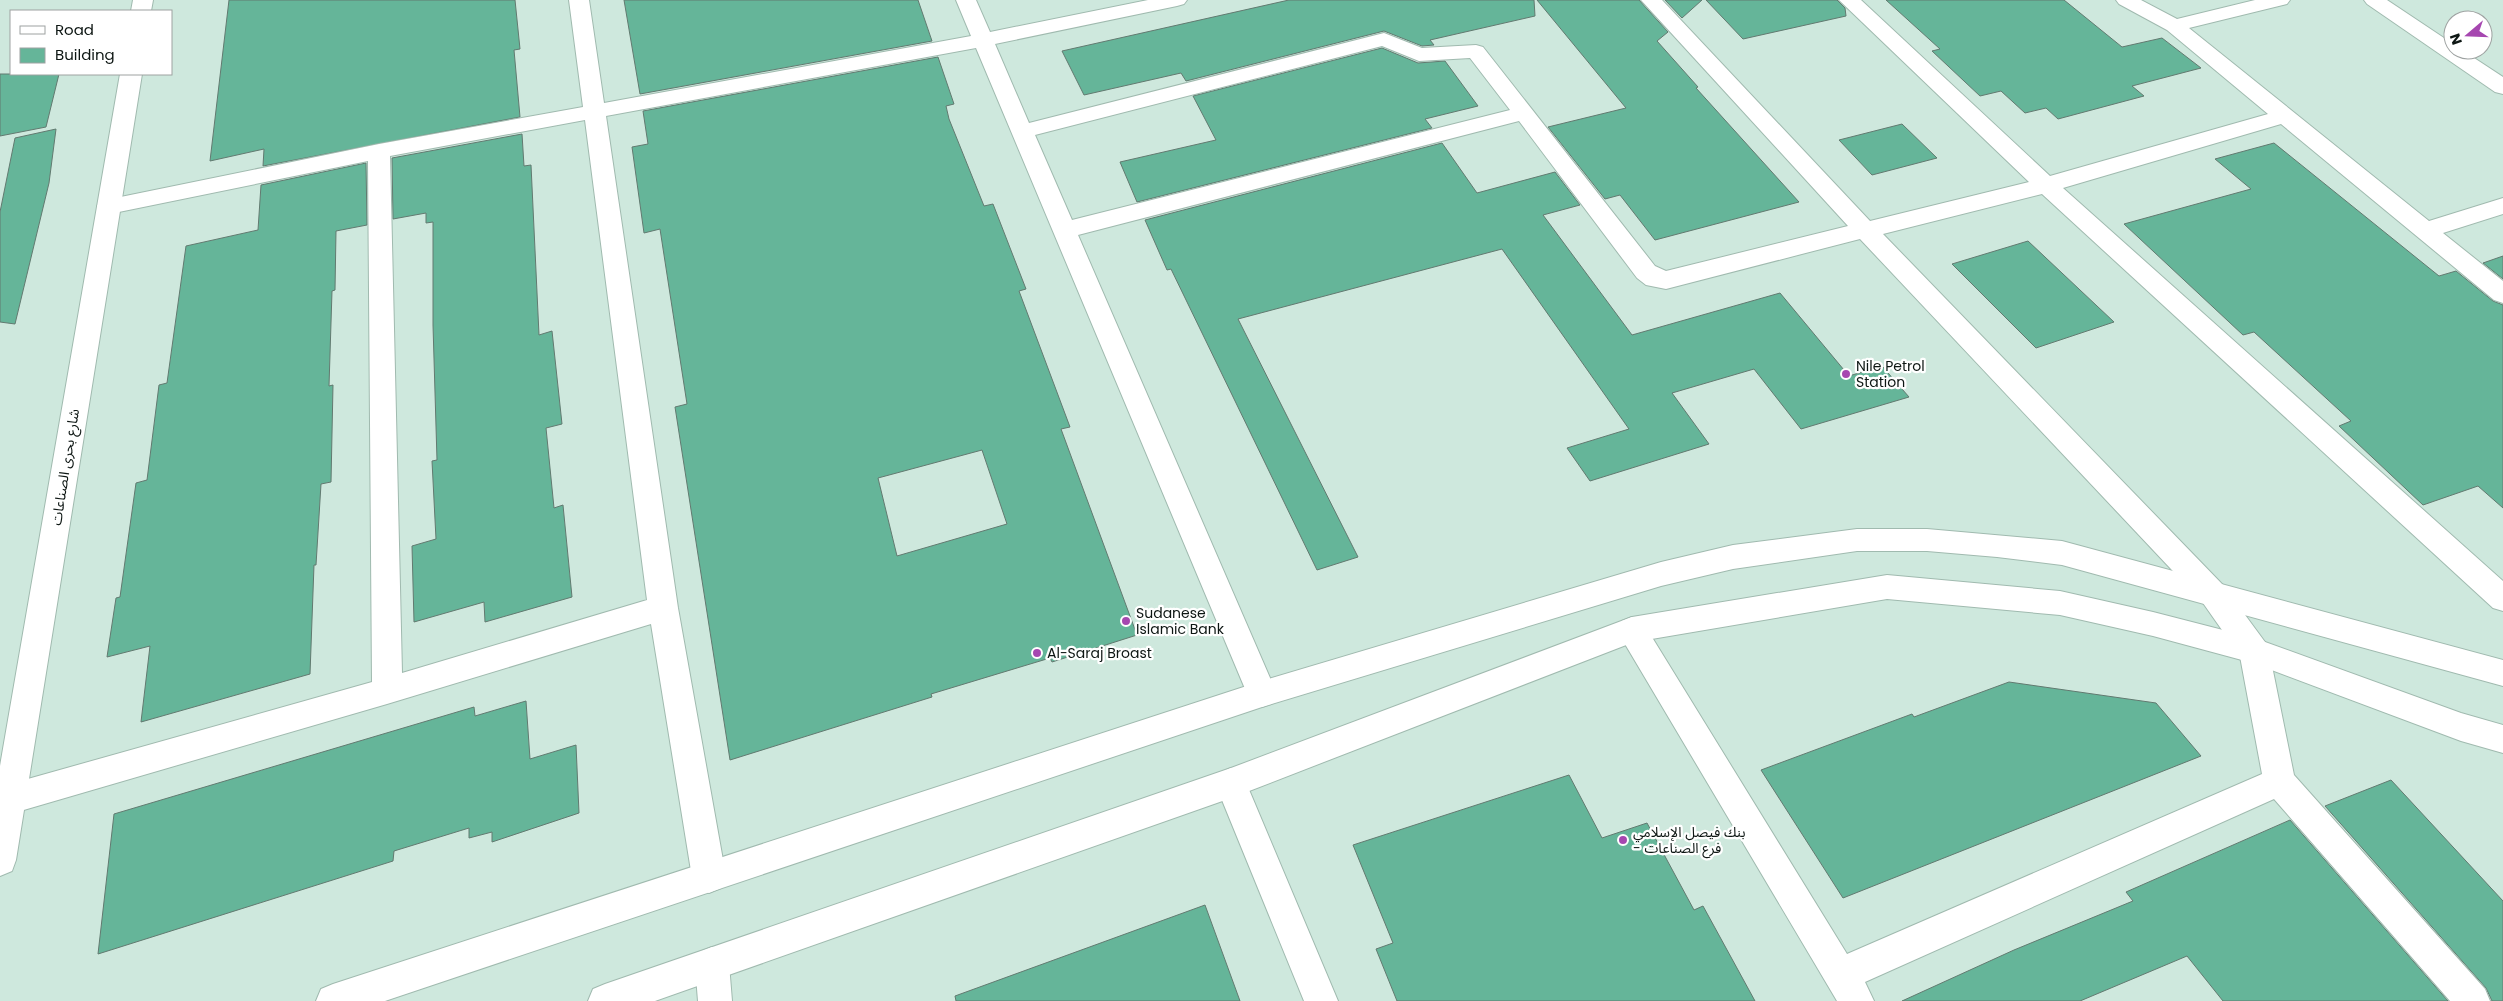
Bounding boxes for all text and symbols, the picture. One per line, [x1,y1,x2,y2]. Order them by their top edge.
legend [10,10,172,75]
north arrow [2443,10,2493,60]
text: Road [55,19,94,40]
text: N [2445,31,2467,47]
text: Building [55,44,115,65]
place label: Nile Petrol Station [1856,356,1925,392]
marker: Nile Petrol Station [1840,368,1852,380]
street label: شارع بحرى الصناعات [46,407,85,527]
place label: Sudanese Islamic Bank [1136,603,1225,639]
marker: Sudanese Islamic Bank [1120,615,1132,627]
place label: Al-Saraj Broast [1047,643,1152,663]
marker: Al-Saraj Broast [1031,647,1043,659]
place label: بنك فيصل الإسلامي - فرع الصناعات [1633,822,1746,859]
marker: بنك فيصل الإسلامي - فرع الصناعات [1617,834,1629,846]

